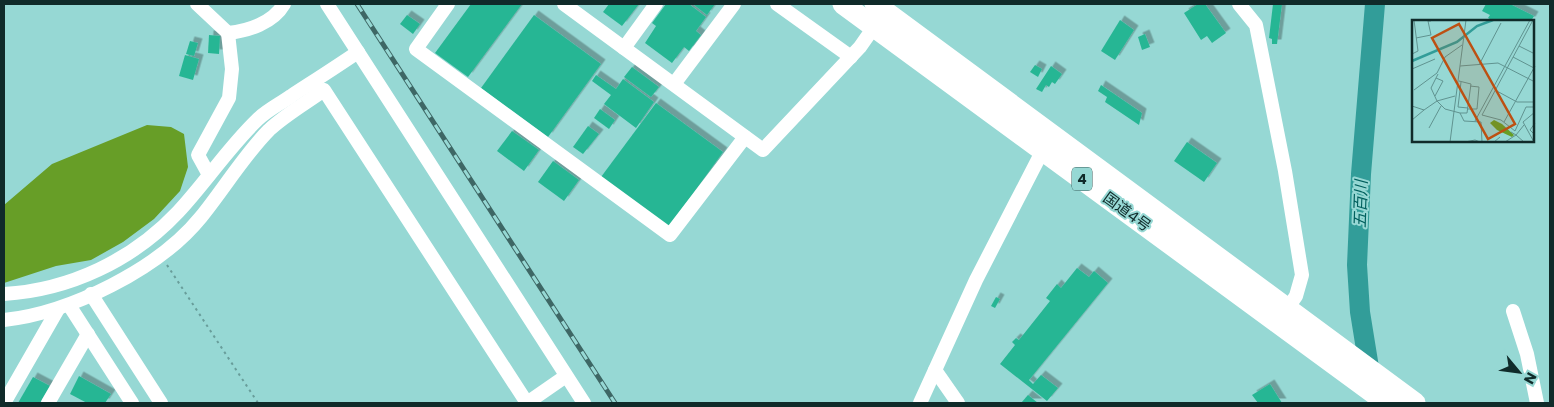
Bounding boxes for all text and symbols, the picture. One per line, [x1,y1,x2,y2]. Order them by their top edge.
inset map [1412,20,1534,142]
road number: 4 [1072,168,1092,190]
water label: 五百川 [1348,178,1373,228]
street label: 国道4号 [1099,187,1155,236]
north arrow [1494,347,1544,397]
text: N [1519,369,1542,388]

